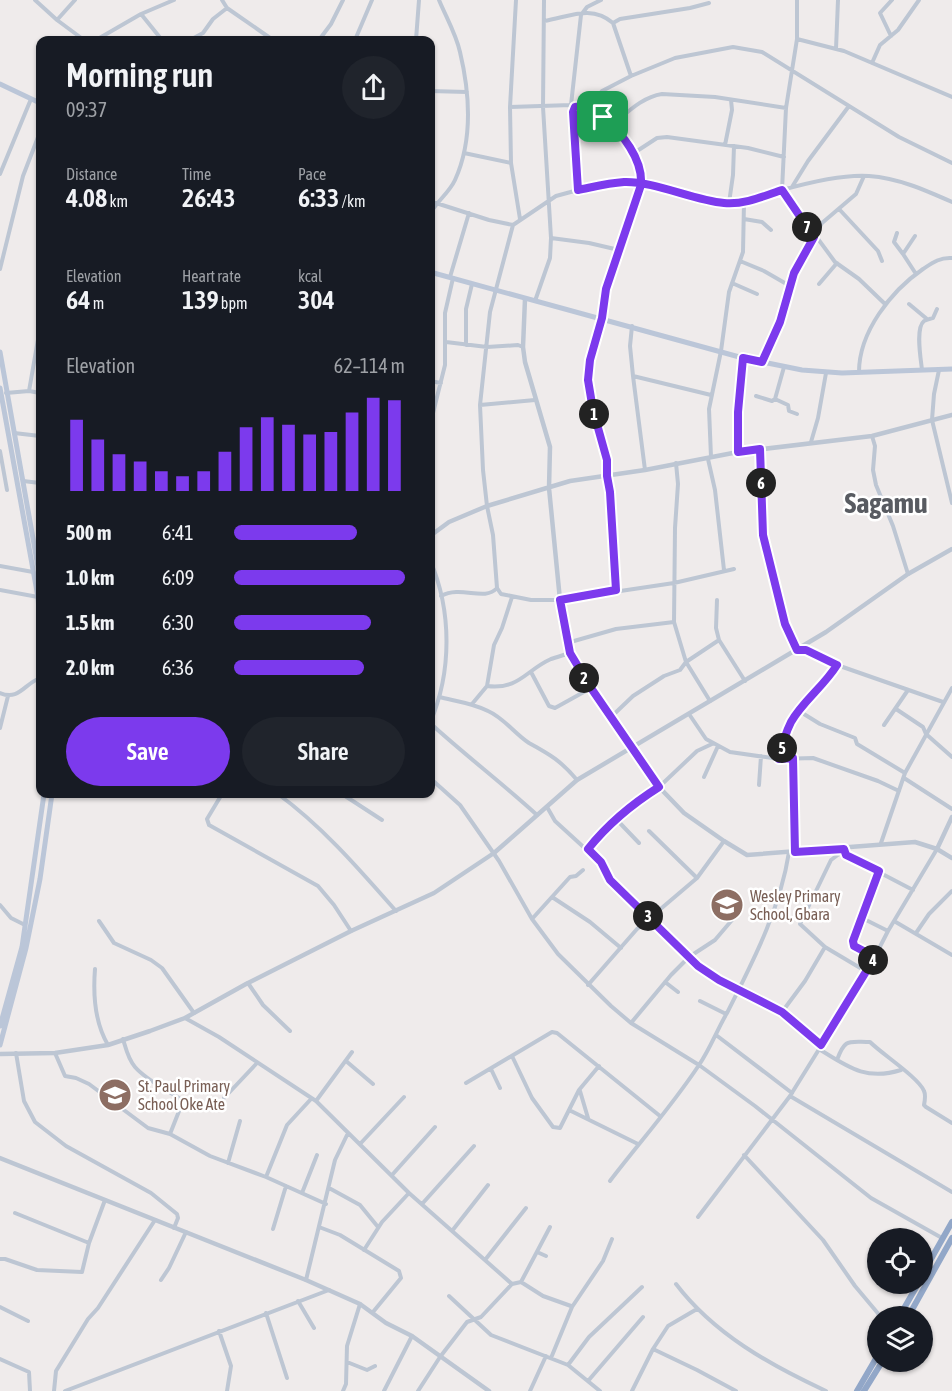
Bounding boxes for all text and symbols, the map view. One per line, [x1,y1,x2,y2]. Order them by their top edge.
text: Morning run [66,56,213,94]
button: share [342,56,405,119]
pin [577,91,628,142]
text: 09:37 [66,98,107,121]
icon: arrive [586,100,619,133]
text: Distance [66,165,117,183]
text: Time [182,165,211,183]
text: Pace [298,165,326,183]
text: 4.08 [66,183,107,213]
text: 26:43 [182,183,236,213]
text: 6:33 [298,183,339,213]
text: km [107,192,128,210]
text: /km [339,192,365,210]
pin: 7 [792,212,822,242]
text: 7 [803,218,811,236]
text: Elevation [66,267,121,285]
text: Heart rate [182,267,241,285]
text: kcal [298,267,322,285]
text: 64 [66,285,90,315]
text: 139 [182,285,219,315]
text: 304 [298,285,335,315]
text: m [90,294,104,312]
text: bpm [219,294,248,312]
text: Elevation [66,354,135,377]
text: 62–114 m [334,354,405,377]
pin: 1 [579,399,609,429]
text: 1 [590,405,598,423]
pin: 6 [746,468,776,498]
text: 6 [757,474,765,492]
district label: Sagamu [845,487,927,519]
text: 500 m [66,521,111,544]
text: 6:41 [162,521,194,544]
text: 1.0 km [66,566,114,589]
text: 6:09 [162,566,194,589]
text: 1.5 km [66,611,114,634]
text: 6:30 [162,611,194,634]
text: 2.0 km [66,656,114,679]
text: 6:36 [162,656,194,679]
pin: 2 [569,663,599,693]
text: 2 [580,669,588,687]
button: Save [66,717,230,786]
button: Share [242,717,405,786]
pin: 5 [767,733,797,763]
text: 5 [778,739,786,757]
school or university icon: Wesley Primary School, Gbara [709,887,745,923]
place label: Wesley Primary School, Gbara [750,887,841,923]
pin: 3 [633,901,663,931]
text: 3 [644,907,652,925]
pin: 4 [858,945,888,975]
text: 4 [869,951,877,969]
school or university icon: St. Paul Primary School Oke Ate [97,1077,133,1113]
place label: St. Paul Primary School Oke Ate [138,1077,230,1113]
map controls [867,1228,933,1372]
button: locate [867,1228,933,1294]
button: layers [867,1306,933,1372]

